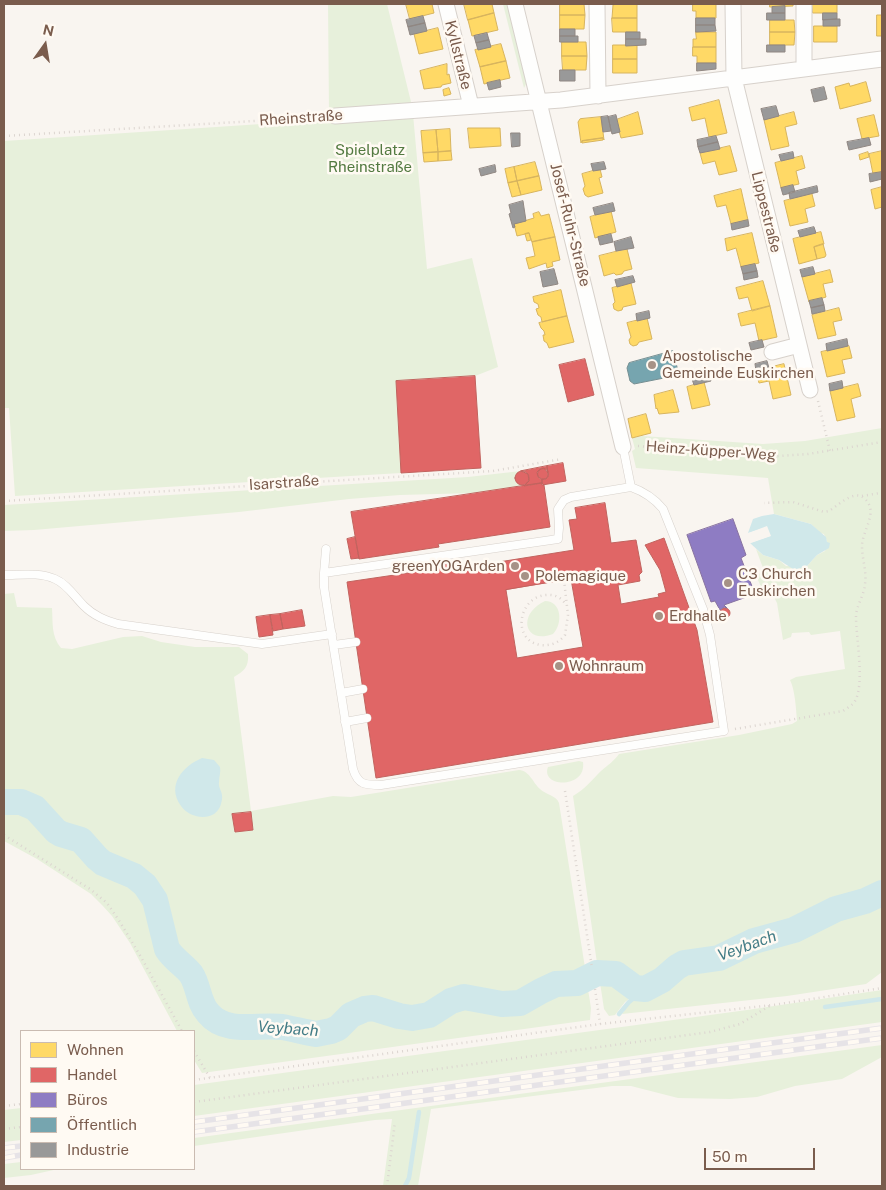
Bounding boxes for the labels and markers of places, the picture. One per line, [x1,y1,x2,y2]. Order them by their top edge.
place label: Apostolische Gemeinde Euskirchen [662,347,814,382]
marker: Apostolische Gemeinde Euskirchen [646,359,658,371]
place label: greenYOGArden [392,557,505,575]
marker: greenYOGArden [509,560,521,572]
place label: C3 Church Euskirchen [738,565,815,600]
place label: Polemagique [535,567,626,585]
marker: Polemagique [519,570,531,582]
marker: C3 Church Euskirchen [722,577,734,589]
place label: Erdhalle [669,607,727,625]
marker: Erdhalle [653,610,665,622]
place label: Wohnraum [569,657,644,675]
marker: Wohnraum [553,660,565,672]

